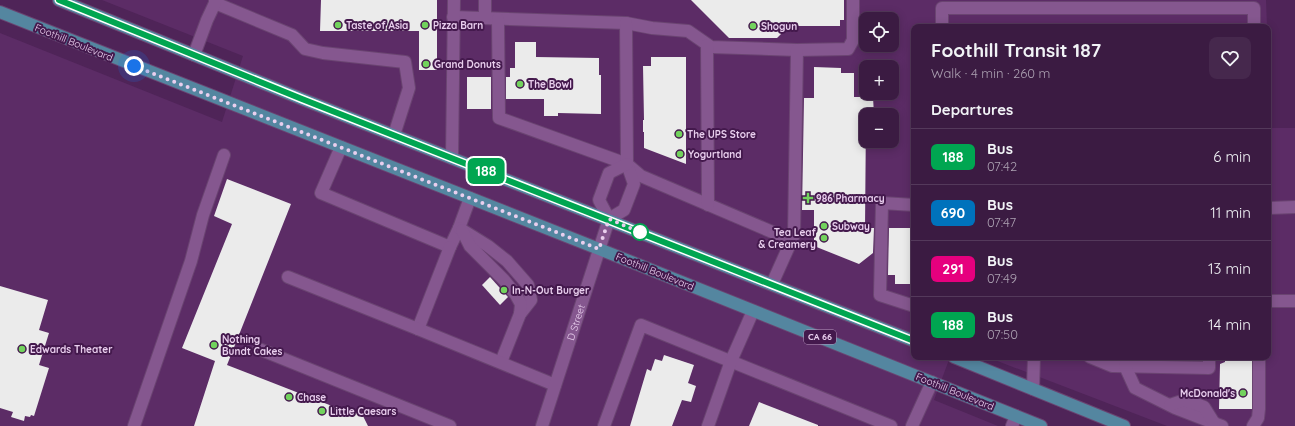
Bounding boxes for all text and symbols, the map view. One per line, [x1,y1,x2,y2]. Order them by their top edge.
map controls [859,12,899,148]
button: locate [859,12,899,52]
place label: Taste of Asia [346,19,408,32]
place label: Pizza Barn [433,19,483,32]
marker: Taste of Asia [333,20,343,30]
marker: Pizza Barn [420,20,430,30]
place label: Shogun [761,20,797,33]
street label: Foothill Boulevard [33,21,115,64]
marker: Shogun [748,21,758,31]
button: heart [1209,37,1251,79]
text: Foothill Transit 187 [931,38,1101,62]
your location [124,56,144,76]
place label: Grand Donuts [434,58,501,71]
marker: Grand Donuts [421,59,431,69]
button: + [859,60,899,100]
text: Walk · 4 min · 260 m [931,65,1050,81]
place label: The Bowl [528,78,572,91]
marker: The Bowl [515,79,525,89]
text: Departures [931,100,1013,119]
button: − [859,108,899,148]
place label: The UPS Store [687,128,756,141]
marker: The UPS Store [674,129,684,139]
text: Bus [987,139,1013,158]
text: 6 min [1213,147,1251,166]
place label: Yogurtland [688,148,742,161]
text: 188 [943,148,963,166]
marker: Yogurtland [675,149,685,159]
line badge: 188 [463,158,509,184]
text: 07:42 [987,158,1017,174]
text: 188 [476,162,496,180]
place label: 986 Pharmacy [816,192,885,205]
marker: 986 Pharmacy [803,193,813,203]
text: Bus [987,195,1013,214]
text: 11 min [1210,203,1251,222]
text: 690 [941,204,965,222]
text: 07:47 [987,214,1016,230]
place label: Subway [832,220,870,233]
marker: Subway [819,221,829,231]
unlabelled marker [631,223,649,241]
place label: Tea Leaf & Creamery [758,226,817,251]
marker: Tea Leaf & Creamery [819,233,829,243]
street label: Foothill Boulevard [614,250,696,293]
text: Bus [987,251,1013,270]
text: 13 min [1208,259,1251,278]
text: 291 [942,260,964,278]
text: 07:49 [987,270,1017,286]
place label: In-N-Out Burger [512,284,590,297]
marker: In-N-Out Burger [499,285,509,295]
street label: D Street [564,302,588,342]
text: Bus [987,307,1013,326]
text: 14 min [1208,315,1251,334]
text: 188 [943,316,963,334]
text: 07:50 [987,326,1018,342]
road number: CA 66 [804,330,836,344]
place label: Nothing Bundt Cakes [222,333,282,358]
marker: Nothing Bundt Cakes [209,340,219,350]
place label: Edwards Theater [30,343,113,356]
marker: Edwards Theater [17,344,27,354]
street label: Foothill Boulevard [914,370,996,413]
place label: McDonald's [1180,387,1235,400]
marker: McDonald's [1238,388,1248,398]
place label: Chase [297,391,326,404]
marker: Chase [284,392,294,402]
place label: Little Caesars [330,405,396,418]
marker: Little Caesars [317,406,327,416]

